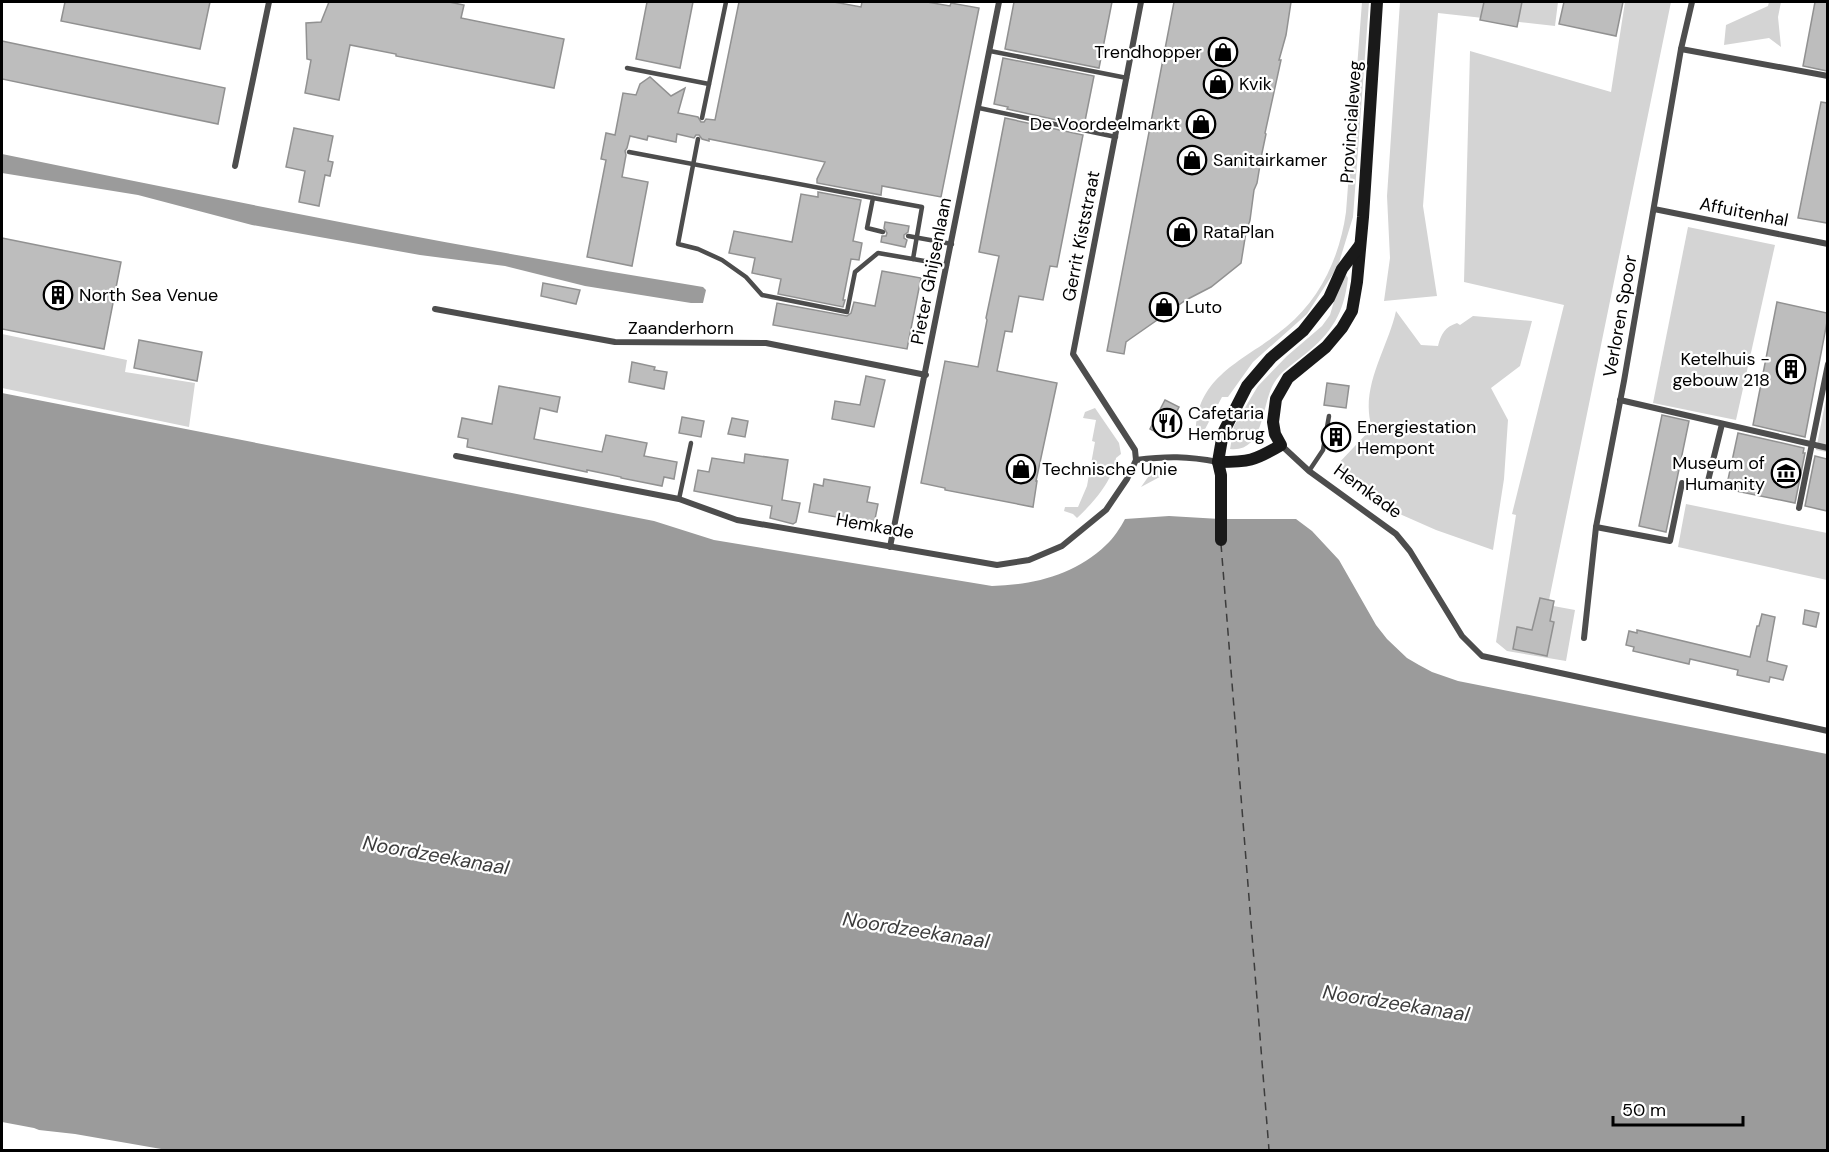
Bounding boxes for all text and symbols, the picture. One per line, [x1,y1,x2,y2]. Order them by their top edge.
shop icon: Trendhopper [1207,36,1239,68]
place label: Trendhopper [1094,40,1202,64]
street label: Provincialeweg [1335,60,1367,184]
shop icon: Kvik [1202,68,1234,100]
place label: Kvik [1239,72,1272,96]
shop icon: De Voordeelmarkt [1185,108,1217,140]
place label: De Voordeelmarkt [1030,112,1180,136]
shop icon: Sanitairkamer [1176,144,1208,176]
place label: Sanitairkamer [1213,148,1328,172]
street label: Gerrit Kiststraat [1057,169,1105,303]
street label: Affuitenhal [1698,192,1790,232]
street label: Pieter Ghijsenlaan [905,195,957,347]
shop icon: RataPlan [1166,216,1198,248]
place label: RataPlan [1203,220,1274,244]
street label: Verloren Spoor [1597,253,1643,379]
building icon: North Sea Venue [42,279,74,311]
place label: North Sea Venue [79,283,218,307]
shop icon: Luto [1148,291,1180,323]
place label: Luto [1185,295,1222,319]
street label: Zaanderhorn [628,316,734,340]
place label: Ketelhuis - gebouw 218 [1672,347,1770,392]
building icon: Ketelhuis - gebouw 218 [1775,353,1807,385]
place label: Cafetaria Hembrug [1188,401,1265,446]
restaurant icon: Cafetaria Hembrug [1151,407,1183,439]
place label: Energiestation Hempont [1357,415,1476,460]
building icon: Energiestation Hempont [1320,421,1352,453]
place label: Museum of Humanity [1672,451,1765,496]
shop icon: Technische Unie [1005,453,1037,485]
place label: Technische Unie [1042,457,1177,481]
museum icon: Museum of Humanity [1770,457,1802,489]
street label: Hemkade [1329,458,1407,524]
street label: Hemkade [834,507,916,545]
water label: Noordzeekanaal [361,829,512,881]
water label: Noordzeekanaal [841,906,992,955]
water label: Noordzeekanaal [1321,979,1472,1028]
scale bar [1613,1089,1744,1127]
text: 50 m [1622,1098,1666,1122]

